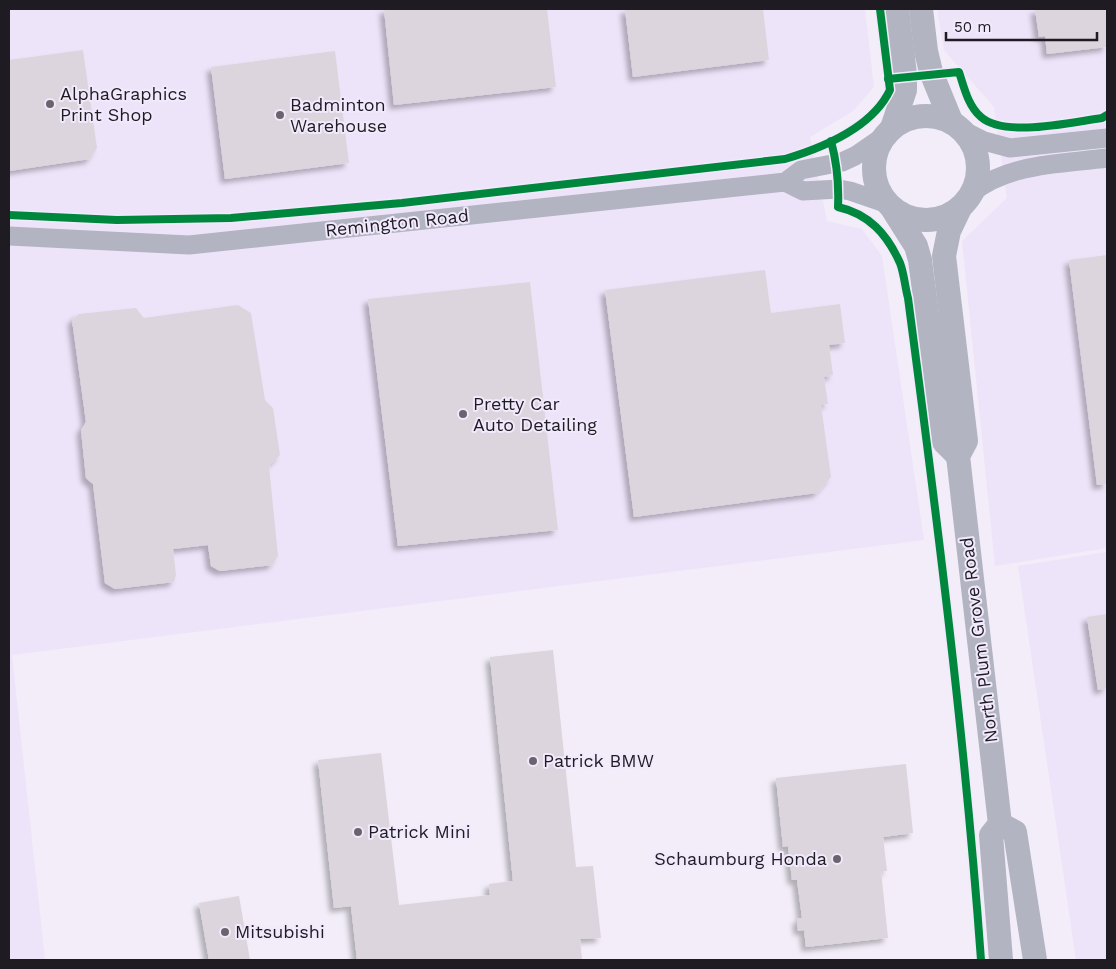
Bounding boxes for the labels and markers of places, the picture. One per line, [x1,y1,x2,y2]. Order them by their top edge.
place label: AlphaGraphics Print Shop [60,83,187,125]
place label: Badminton Warehouse [290,94,387,136]
marker: AlphaGraphics Print Shop [44,98,56,110]
marker: Badminton Warehouse [274,109,286,121]
place label: Pretty Car Auto Detailing [473,393,597,435]
marker: Pretty Car Auto Detailing [457,408,469,420]
place label: Patrick BMW [543,750,654,771]
marker: Patrick BMW [527,755,539,767]
place label: Patrick Mini [368,821,471,842]
marker: Patrick Mini [352,826,364,838]
place label: Schaumburg Honda [654,848,827,869]
marker: Schaumburg Honda [831,853,843,865]
place label: Mitsubishi [235,921,325,942]
marker: Mitsubishi [219,926,231,938]

